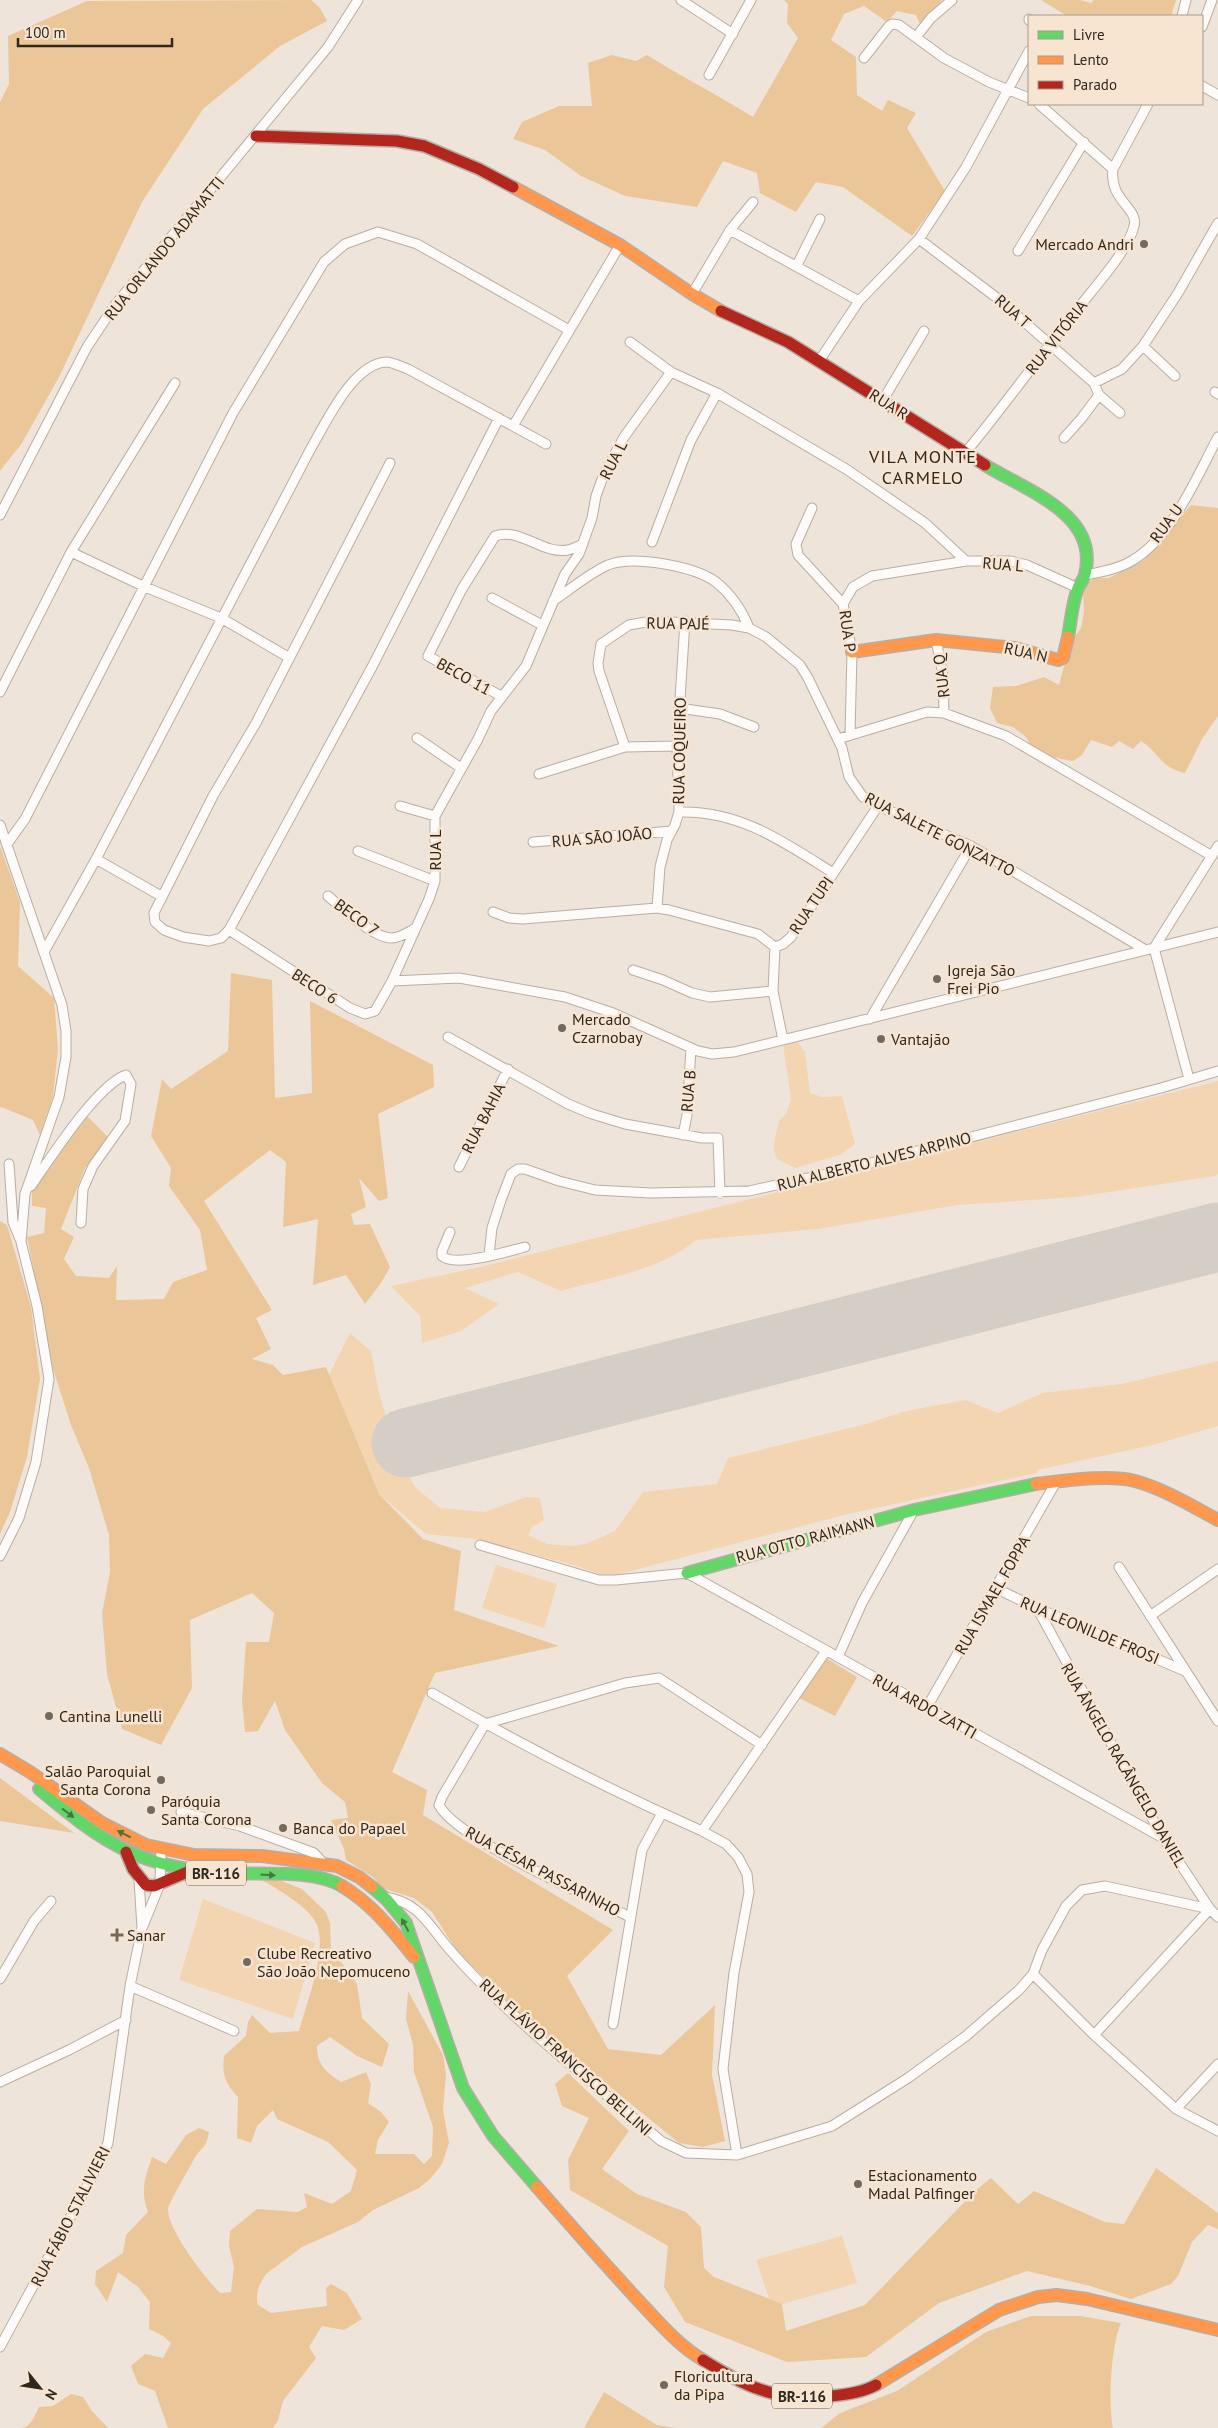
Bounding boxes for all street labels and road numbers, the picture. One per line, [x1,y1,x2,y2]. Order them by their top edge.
street label: RUA ORLANDO ADAMATTI [100,172,228,324]
street label: RUA T [991,290,1035,332]
street label: RUA VITÓRIA [1021,295,1092,378]
street label: RUA R [866,384,912,424]
street label: RUA L [595,437,631,483]
street label: RUA U [1145,500,1187,546]
street label: RUA L [982,552,1024,576]
street label: RUA P [835,609,861,653]
street label: RUA PAJÉ [646,612,710,634]
street label: RUA N [1002,637,1050,667]
street label: RUA Q [928,652,954,699]
street label: BECO 11 [433,653,495,699]
street label: RUA COQUEIRO [668,697,690,805]
street label: RUA SALETE GONZATTO [862,787,1018,881]
street label: RUA SÃO JOÃO [551,823,653,851]
street label: RUA L [425,829,445,871]
street label: RUA TUPI [784,872,838,938]
street label: BECO 7 [331,894,383,940]
street label: BECO 6 [288,964,342,1008]
street label: RUA B [676,1069,700,1113]
street label: RUA BAHIA [457,1079,510,1157]
street label: RUA ALBERTO ALVES ARPINO [775,1127,973,1195]
street label: RUA OTTO RAIMANN [734,1511,876,1567]
street label: RUA ISMAEL FOPPA [950,1531,1034,1658]
street label: RUA LEONILDE FROSI [1018,1592,1162,1668]
street label: RUA ÂNGELO RACÂNGELO DANIEL [1057,1659,1191,1871]
street label: RUA ARDO ZATTI [869,1669,981,1743]
street label: RUA CÉSAR PASSARINHO [462,1822,624,1920]
road number: BR-116 [186,1860,246,1886]
street label: RUA FLÁVIO FRANCISCO BELLINI [476,1974,656,2140]
street label: RUA FÁBIO STALIVIERI [26,2142,114,2290]
road number: BR-116 [772,2384,832,2408]

